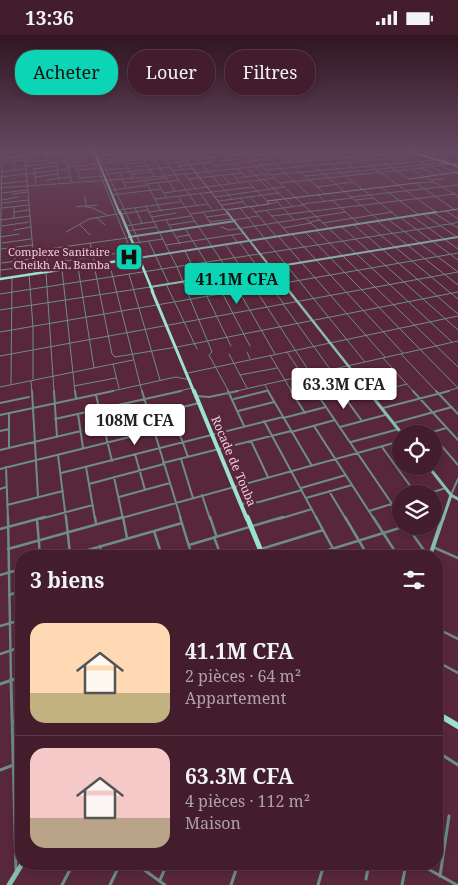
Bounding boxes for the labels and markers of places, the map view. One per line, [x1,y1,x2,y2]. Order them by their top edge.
hospital icon: Complexe Sanitaire Cheikh Ah. Bamba [114,242,144,272]
place label: Complexe Sanitaire Cheikh Ah. Bamba [8,244,110,272]
pin: 41.1M CFA [180,263,294,305]
pin: 63.3M CFA [287,367,401,410]
pin: 108M CFA [83,403,187,446]

